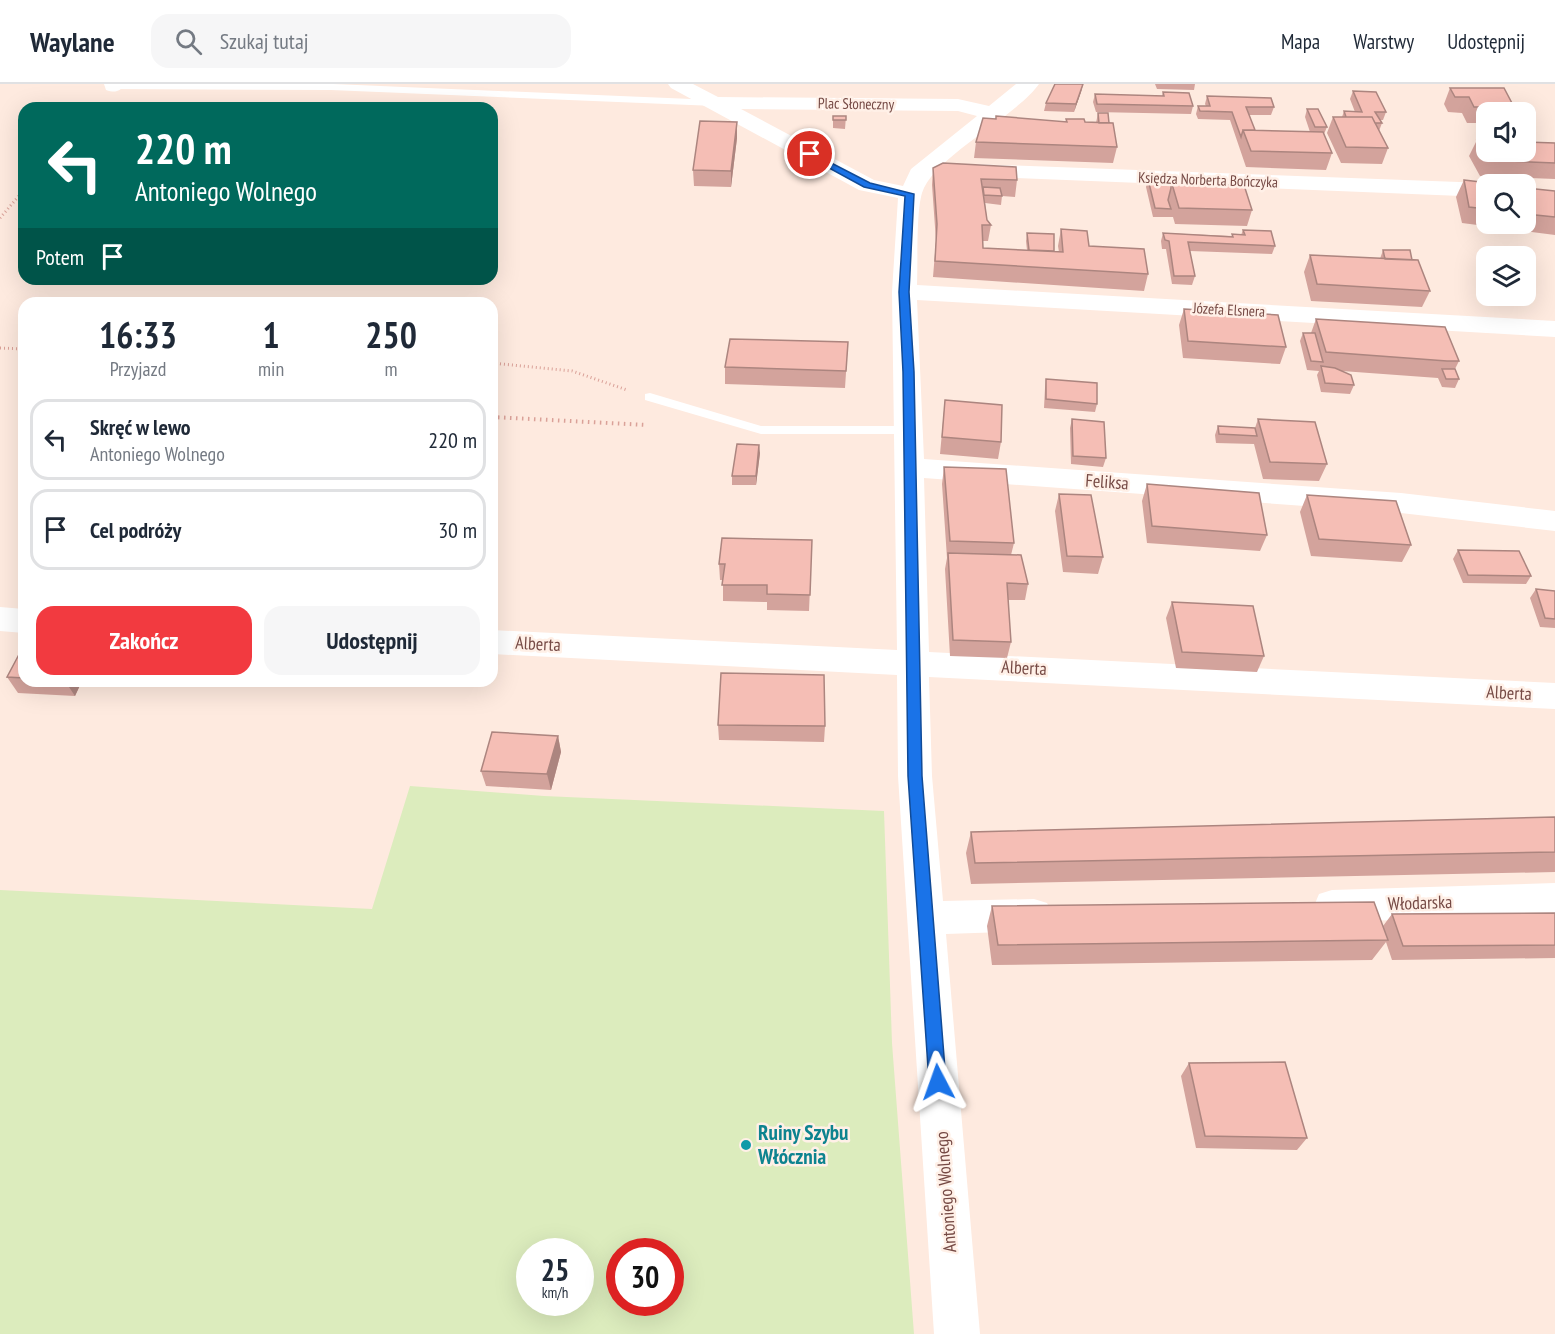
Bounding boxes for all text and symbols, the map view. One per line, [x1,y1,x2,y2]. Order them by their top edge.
search box [151,14,571,68]
text: Waylane [30,23,115,60]
icon: search [172,25,205,58]
text: Szukaj tutaj [220,27,308,55]
text: Mapa [1281,28,1320,55]
text: Warstwy [1353,28,1414,55]
text: Udostępnij [1447,28,1525,55]
street label: Plac Słoneczny [818,93,895,114]
map controls [1476,102,1536,306]
button: sound [1476,102,1536,162]
text: 220 m [135,121,232,176]
icon: left [36,126,114,204]
pin [784,128,835,179]
icon: arrive [793,137,826,170]
street label: Księdza Norberta Bończyka [1138,168,1278,191]
text: Antoniego Wolnego [135,174,317,208]
button: search [1476,174,1536,234]
icon: arrive [96,240,129,273]
text: Potem [36,243,84,271]
button: layers [1476,246,1536,306]
street label: Józefa Elsnera [1191,298,1266,321]
text: 16:33 [99,311,177,358]
text: 1 [262,311,280,358]
text: 250 [365,311,417,358]
text: Przyjazd [110,356,166,382]
text: min [258,356,284,382]
text: m [385,356,398,382]
text: Skręć w lewo [90,413,191,441]
icon: left [39,423,72,456]
text: 220 m [428,426,477,454]
text: Antoniego Wolnego [90,441,225,467]
street label: Feliksa [1085,469,1129,494]
icon: arrive [39,513,72,546]
text: Cel podróży [90,516,181,544]
text: 30 m [438,516,477,544]
button: Zakończ [36,606,252,675]
button: Udostępnij [264,606,480,675]
street label: Alberta [515,631,561,656]
street label: Alberta [1001,655,1047,680]
street label: Alberta [1486,680,1532,705]
street label: Włodarska [1387,890,1453,915]
position arrow [906,1050,970,1114]
place label: Ruiny Szybu Włócznia [757,1119,848,1170]
street label: Antoniego Wolnego [930,1130,961,1253]
marker: Ruiny Szybu Włócznia [739,1138,753,1152]
speed limit sign: 30 [606,1238,684,1316]
text: 25 [541,1250,569,1289]
text: km/h [542,1283,568,1302]

